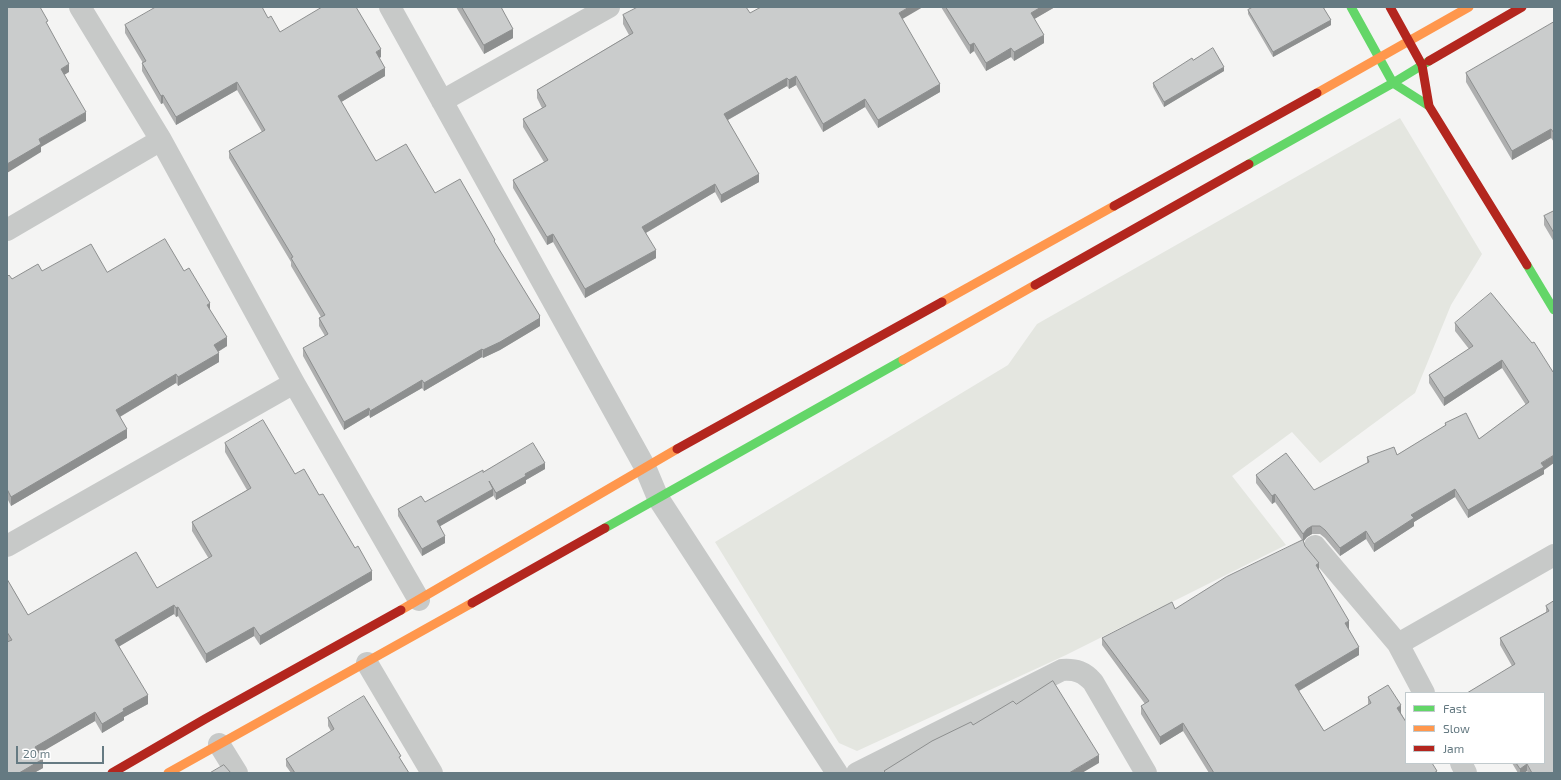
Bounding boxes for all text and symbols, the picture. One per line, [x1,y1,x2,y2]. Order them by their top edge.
legend [1405,692,1545,764]
text: Fast [1443,701,1466,715]
text: Slow [1443,721,1470,735]
scale bar [18,738,106,764]
text: Jam [1443,741,1464,755]
text: 20 m [23,746,50,760]

